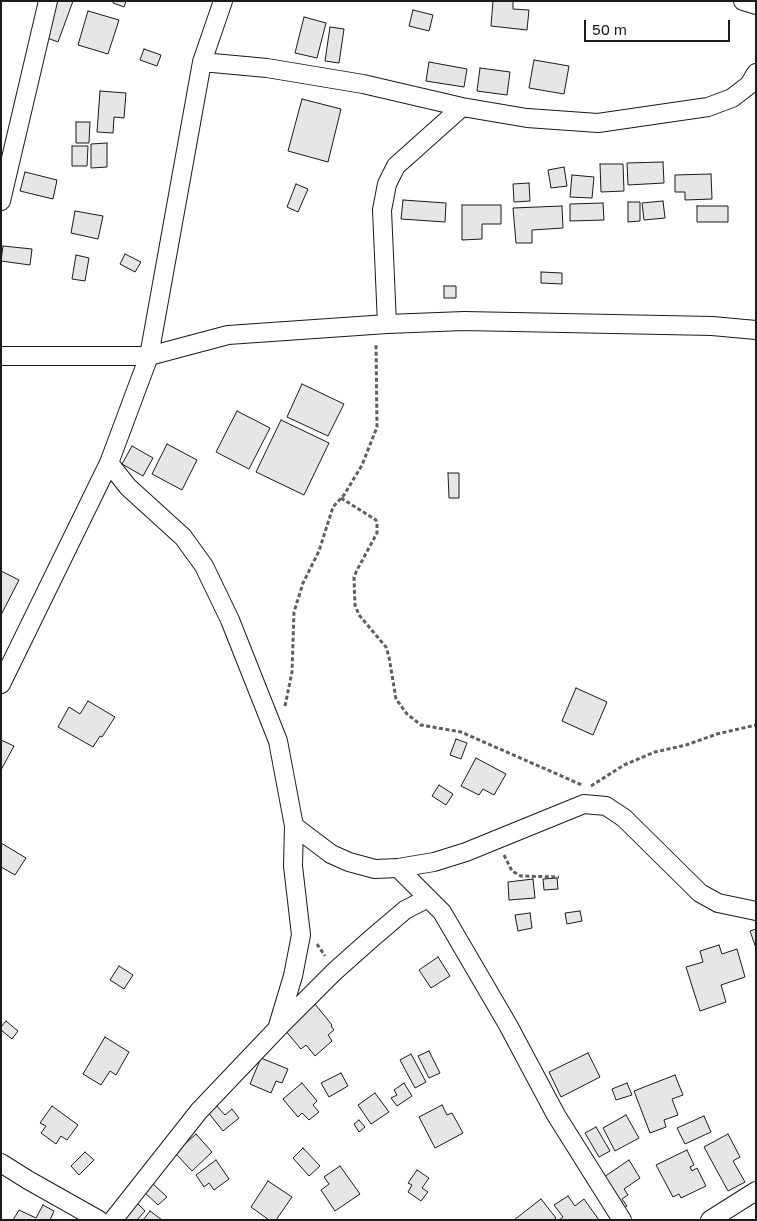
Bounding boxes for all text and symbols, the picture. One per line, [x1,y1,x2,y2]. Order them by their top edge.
scale bar [587,10,733,42]
text: 50 m [592,20,627,38]

